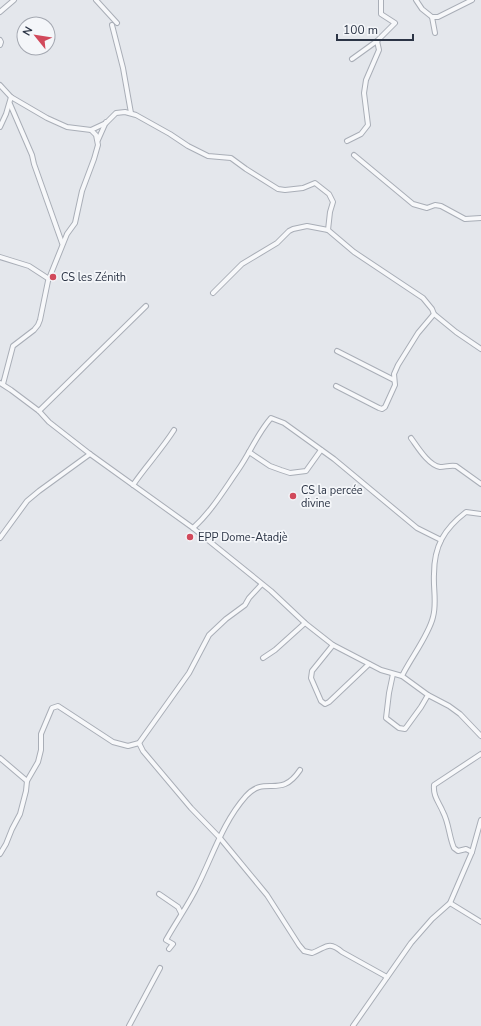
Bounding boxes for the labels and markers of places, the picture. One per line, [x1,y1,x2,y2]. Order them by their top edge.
place label: CS les Zénith [61,270,126,285]
marker: CS les Zénith [48,272,58,282]
place label: CS la percée divine [301,483,363,511]
marker: CS la percée divine [288,491,298,501]
place label: EPP Dome-Atadjè [198,530,288,545]
marker: EPP Dome-Atadjè [185,532,195,542]

